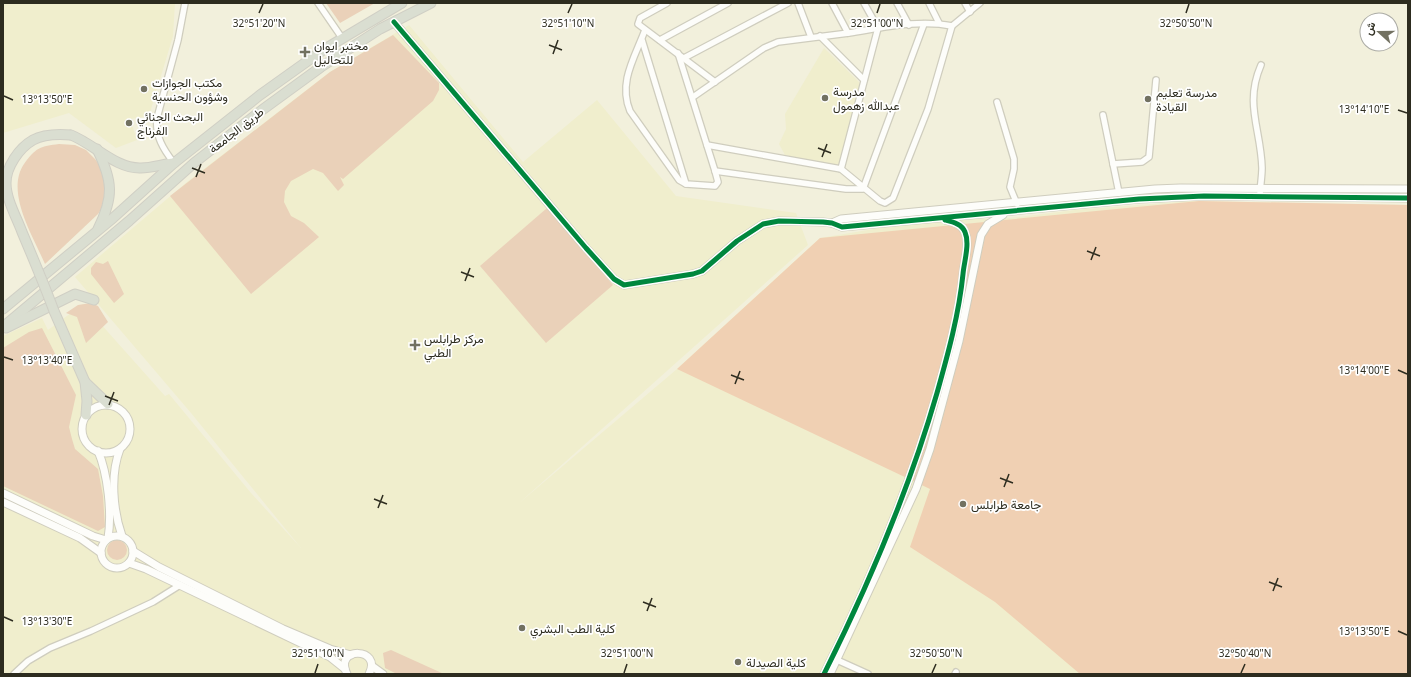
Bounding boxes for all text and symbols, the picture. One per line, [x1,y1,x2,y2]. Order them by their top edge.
north arrow [1359,12,1399,52]
text: 32°51'20"N [233,16,285,30]
text: 32°51'10"N [542,16,594,30]
text: 32°51'00"N [851,16,903,30]
text: 32°50'50"N [1160,16,1212,30]
text: ش [1360,19,1379,37]
place label: مختبر ايوان للتحاليل [314,37,368,68]
marker: مختبر ايوان للتحاليل [299,46,311,58]
place label: مكتب الجوازات وشؤون الحنسية [152,74,228,105]
place label: مدرسة عبدالله زهمول [833,83,899,114]
marker: مكتب الجوازات وشؤون الحنسية [139,84,149,94]
place label: مدرسة تعليم القيادة [1156,84,1217,115]
text: 13°13'50"E [22,92,72,106]
marker: مدرسة عبدالله زهمول [820,93,830,103]
marker: مدرسة تعليم القيادة [1143,94,1153,104]
text: 13°14'10"E [1339,102,1389,116]
street label: طريق الجامعة [205,103,267,157]
place label: البحث الجنائي الفرناج [137,108,203,140]
marker: البحث الجنائي الفرناج [124,118,134,128]
place label: مركز طرابلس الطبي [424,330,484,363]
marker: مركز طرابلس الطبي [409,339,421,351]
text: 13°13'40"E [22,353,72,367]
text: 13°14'00"E [1339,363,1389,377]
place label: جامعة طرابلس [971,496,1041,513]
marker: جامعة طرابلس [958,499,968,509]
text: 13°13'30"E [22,614,72,628]
place label: كلية الطب البشري [530,620,615,639]
marker: كلية الطب البشري [517,623,527,633]
text: 13°13'50"E [1339,624,1389,638]
text: 32°51'10"N [292,646,344,660]
text: 32°51'00"N [601,646,653,660]
text: 32°50'50"N [910,646,962,660]
text: 32°50'40"N [1219,646,1271,660]
place label: كلية الصيدلة [746,654,806,671]
marker: كلية الصيدلة [733,657,743,667]

